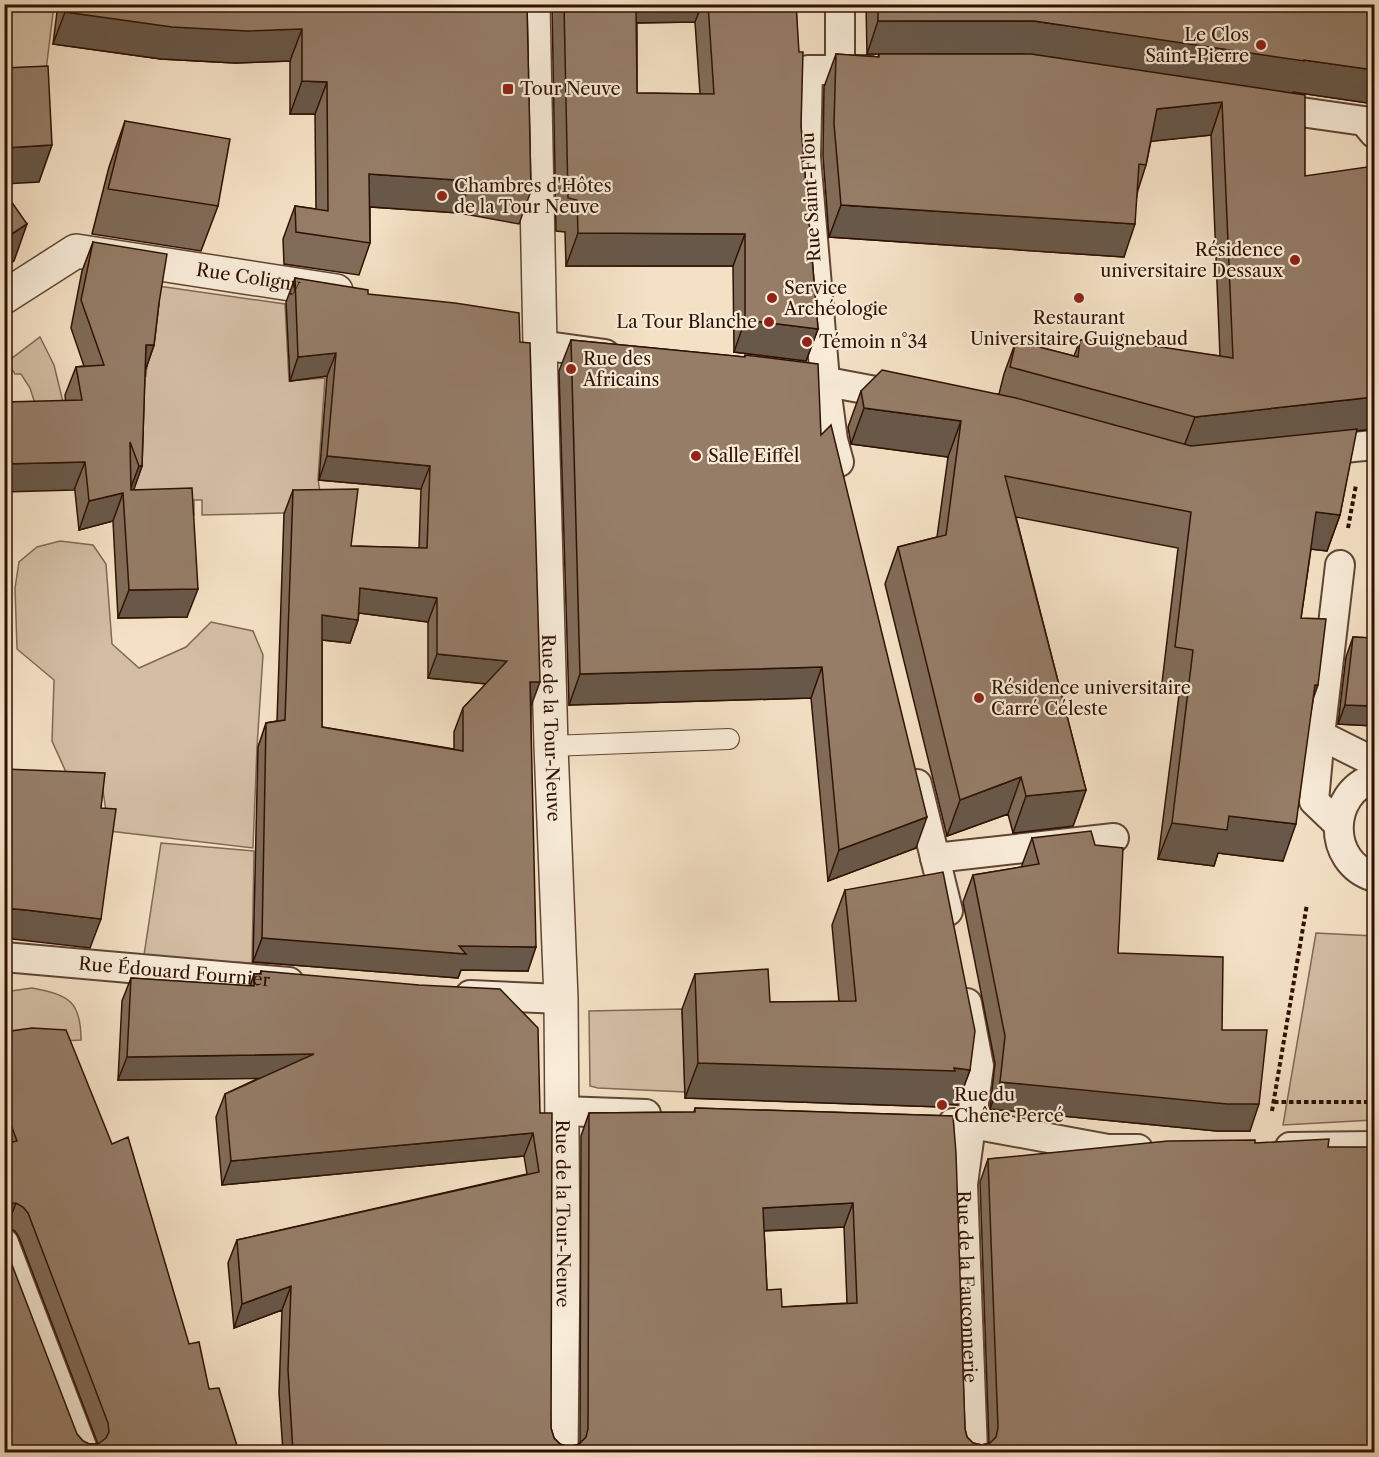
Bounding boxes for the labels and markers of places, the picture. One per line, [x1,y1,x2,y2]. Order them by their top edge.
place label: Le Clos Saint-Pierre [1145,24,1249,67]
marker: Le Clos Saint-Pierre [1254,38,1268,52]
place label: Tour Neuve [520,78,621,100]
marker: Tour Neuve [501,82,515,96]
place label: Chambres d'Hôtes de la Tour Neuve [454,175,611,218]
marker: Chambres d'Hôtes de la Tour Neuve [435,189,449,203]
place label: Résidence universitaire Dessaux [1100,239,1283,282]
marker: Résidence universitaire Dessaux [1288,253,1302,267]
place label: Service Archéologie [783,277,888,320]
marker: Service Archéologie [765,291,779,305]
marker: Restaurant Universitaire Guignebaud [1072,291,1086,305]
place label: Restaurant Universitaire Guignebaud [970,307,1188,350]
place label: La Tour Blanche [616,311,757,333]
marker: La Tour Blanche [762,315,776,329]
place label: Témoin n°34 [819,331,928,353]
marker: Témoin n°34 [800,335,814,349]
place label: Rue des Africains [582,348,659,391]
marker: Rue des Africains [564,362,578,376]
place label: Salle Eiffel [708,445,799,467]
marker: Salle Eiffel [689,449,703,463]
place label: Résidence universitaire Carré Céleste [991,677,1191,720]
marker: Résidence universitaire Carré Céleste [972,691,986,705]
place label: Rue du Chêne Percé [954,1084,1064,1127]
marker: Rue du Chêne Percé [935,1098,949,1112]

